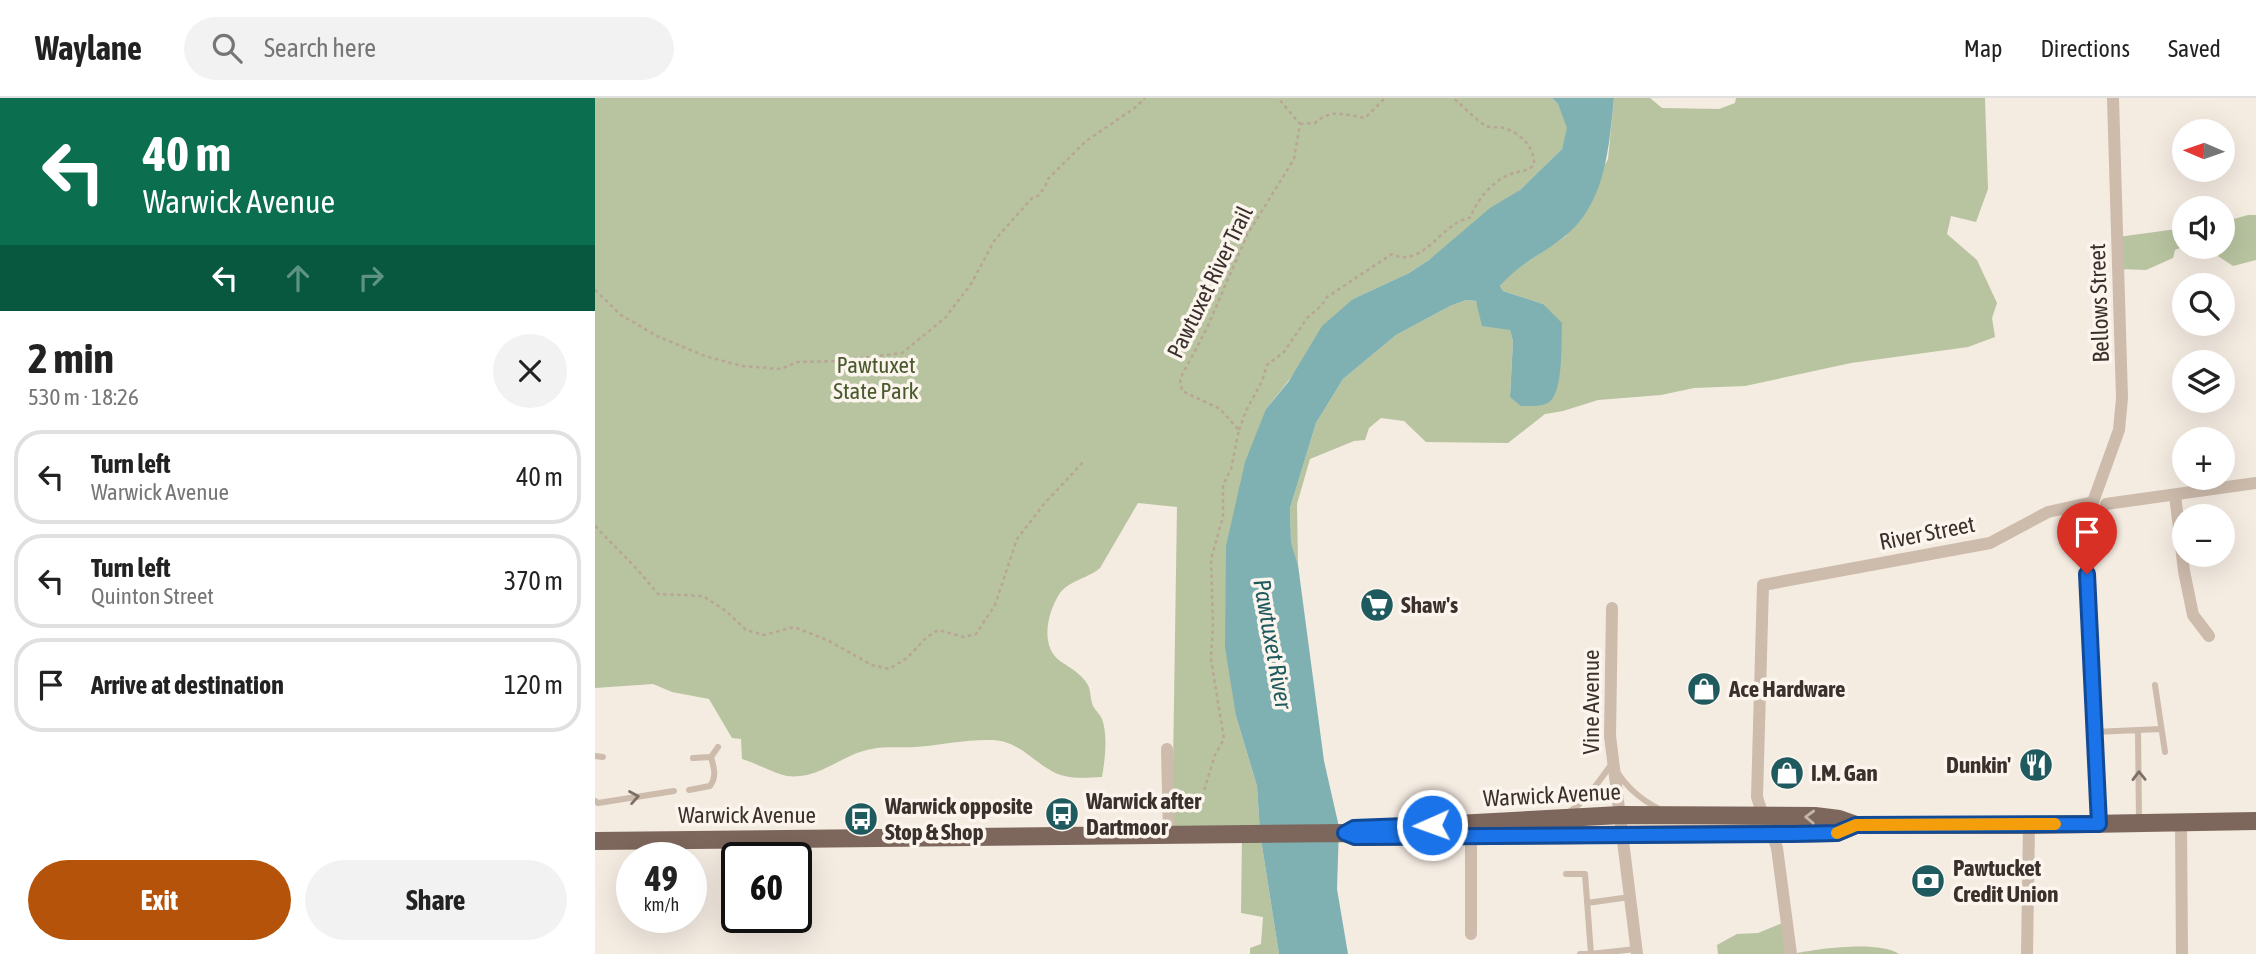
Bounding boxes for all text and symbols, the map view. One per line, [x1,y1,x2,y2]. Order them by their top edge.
search box [184,17,674,80]
text: Waylane [35,29,142,67]
icon: search [208,29,246,67]
text: Search here [264,33,376,63]
text: Map [1964,35,2002,62]
text: Directions [2040,35,2130,62]
text: Saved [2168,35,2221,62]
north arrow [2172,119,2235,182]
map controls [2172,119,2235,567]
text: 40 m [143,125,231,181]
icon: left [28,126,119,217]
text: Warwick Avenue [143,183,335,220]
button: sound [2172,196,2235,259]
street label: Pawtuxet River Trail [1162,202,1258,362]
street label: Bellows Street [2084,243,2114,363]
icon: left [206,259,244,297]
icon: ahead [279,259,317,297]
icon: right [352,259,390,297]
button: search [2172,273,2235,336]
text: 2 min [28,334,114,382]
button: close [493,334,567,408]
button: layers [2172,350,2235,413]
park label: Pawtuxet State Park [833,352,919,404]
text: 530 m · 18:26 [28,384,139,410]
button: + [2172,427,2235,490]
text: Turn left [91,449,171,479]
icon: left [32,458,70,496]
text: 40 m [516,462,563,492]
text: Warwick Avenue [91,479,229,505]
pin [2057,502,2117,574]
button: − [2172,504,2235,567]
street label: River Street [1877,511,1977,555]
icon: arrive [2068,513,2106,551]
text: Turn left [91,553,171,583]
icon: left [32,562,70,600]
text: 370 m [504,566,563,596]
water label: Pawtuxet River [1248,577,1298,712]
text: Quinton Street [91,583,214,609]
supermarket icon: Shaw's [1358,586,1396,624]
place label: Shaw's [1401,592,1458,618]
street label: Vine Avenue [1578,650,1604,754]
icon: arrive [32,666,70,704]
text: Arrive at destination [91,670,284,700]
text: 120 m [504,670,563,700]
shop icon: Ace Hardware [1685,670,1723,708]
place label: Ace Hardware [1728,676,1846,702]
restaurant icon: Dunkin' [2017,746,2055,784]
place label: Dunkin' [1946,752,2011,778]
shop icon: I.M. Gan [1768,754,1806,792]
place label: I.M. Gan [1811,760,1878,786]
one-way arrow [2131,770,2146,781]
street label: Warwick Avenue [1482,778,1622,812]
place label: Warwick after Dartmoor [1085,788,1202,840]
position arrow [1395,788,1469,862]
one-way arrow [628,790,640,805]
place label: Warwick opposite Stop & Shop [884,793,1033,845]
bus stop icon: Warwick after Dartmoor [1043,795,1081,833]
bus stop icon: Warwick opposite Stop & Shop [842,800,880,838]
street label: Warwick Avenue [678,802,816,828]
one-way arrow [1805,809,1816,824]
speed limit sign: 60 [721,842,812,933]
place label: Pawtucket Credit Union [1953,855,2058,907]
text: 49 [645,858,678,898]
button: Exit [28,860,291,940]
button: Share [305,860,567,940]
bank icon: Pawtucket Credit Union [1909,862,1947,900]
text: km/h [644,894,679,915]

